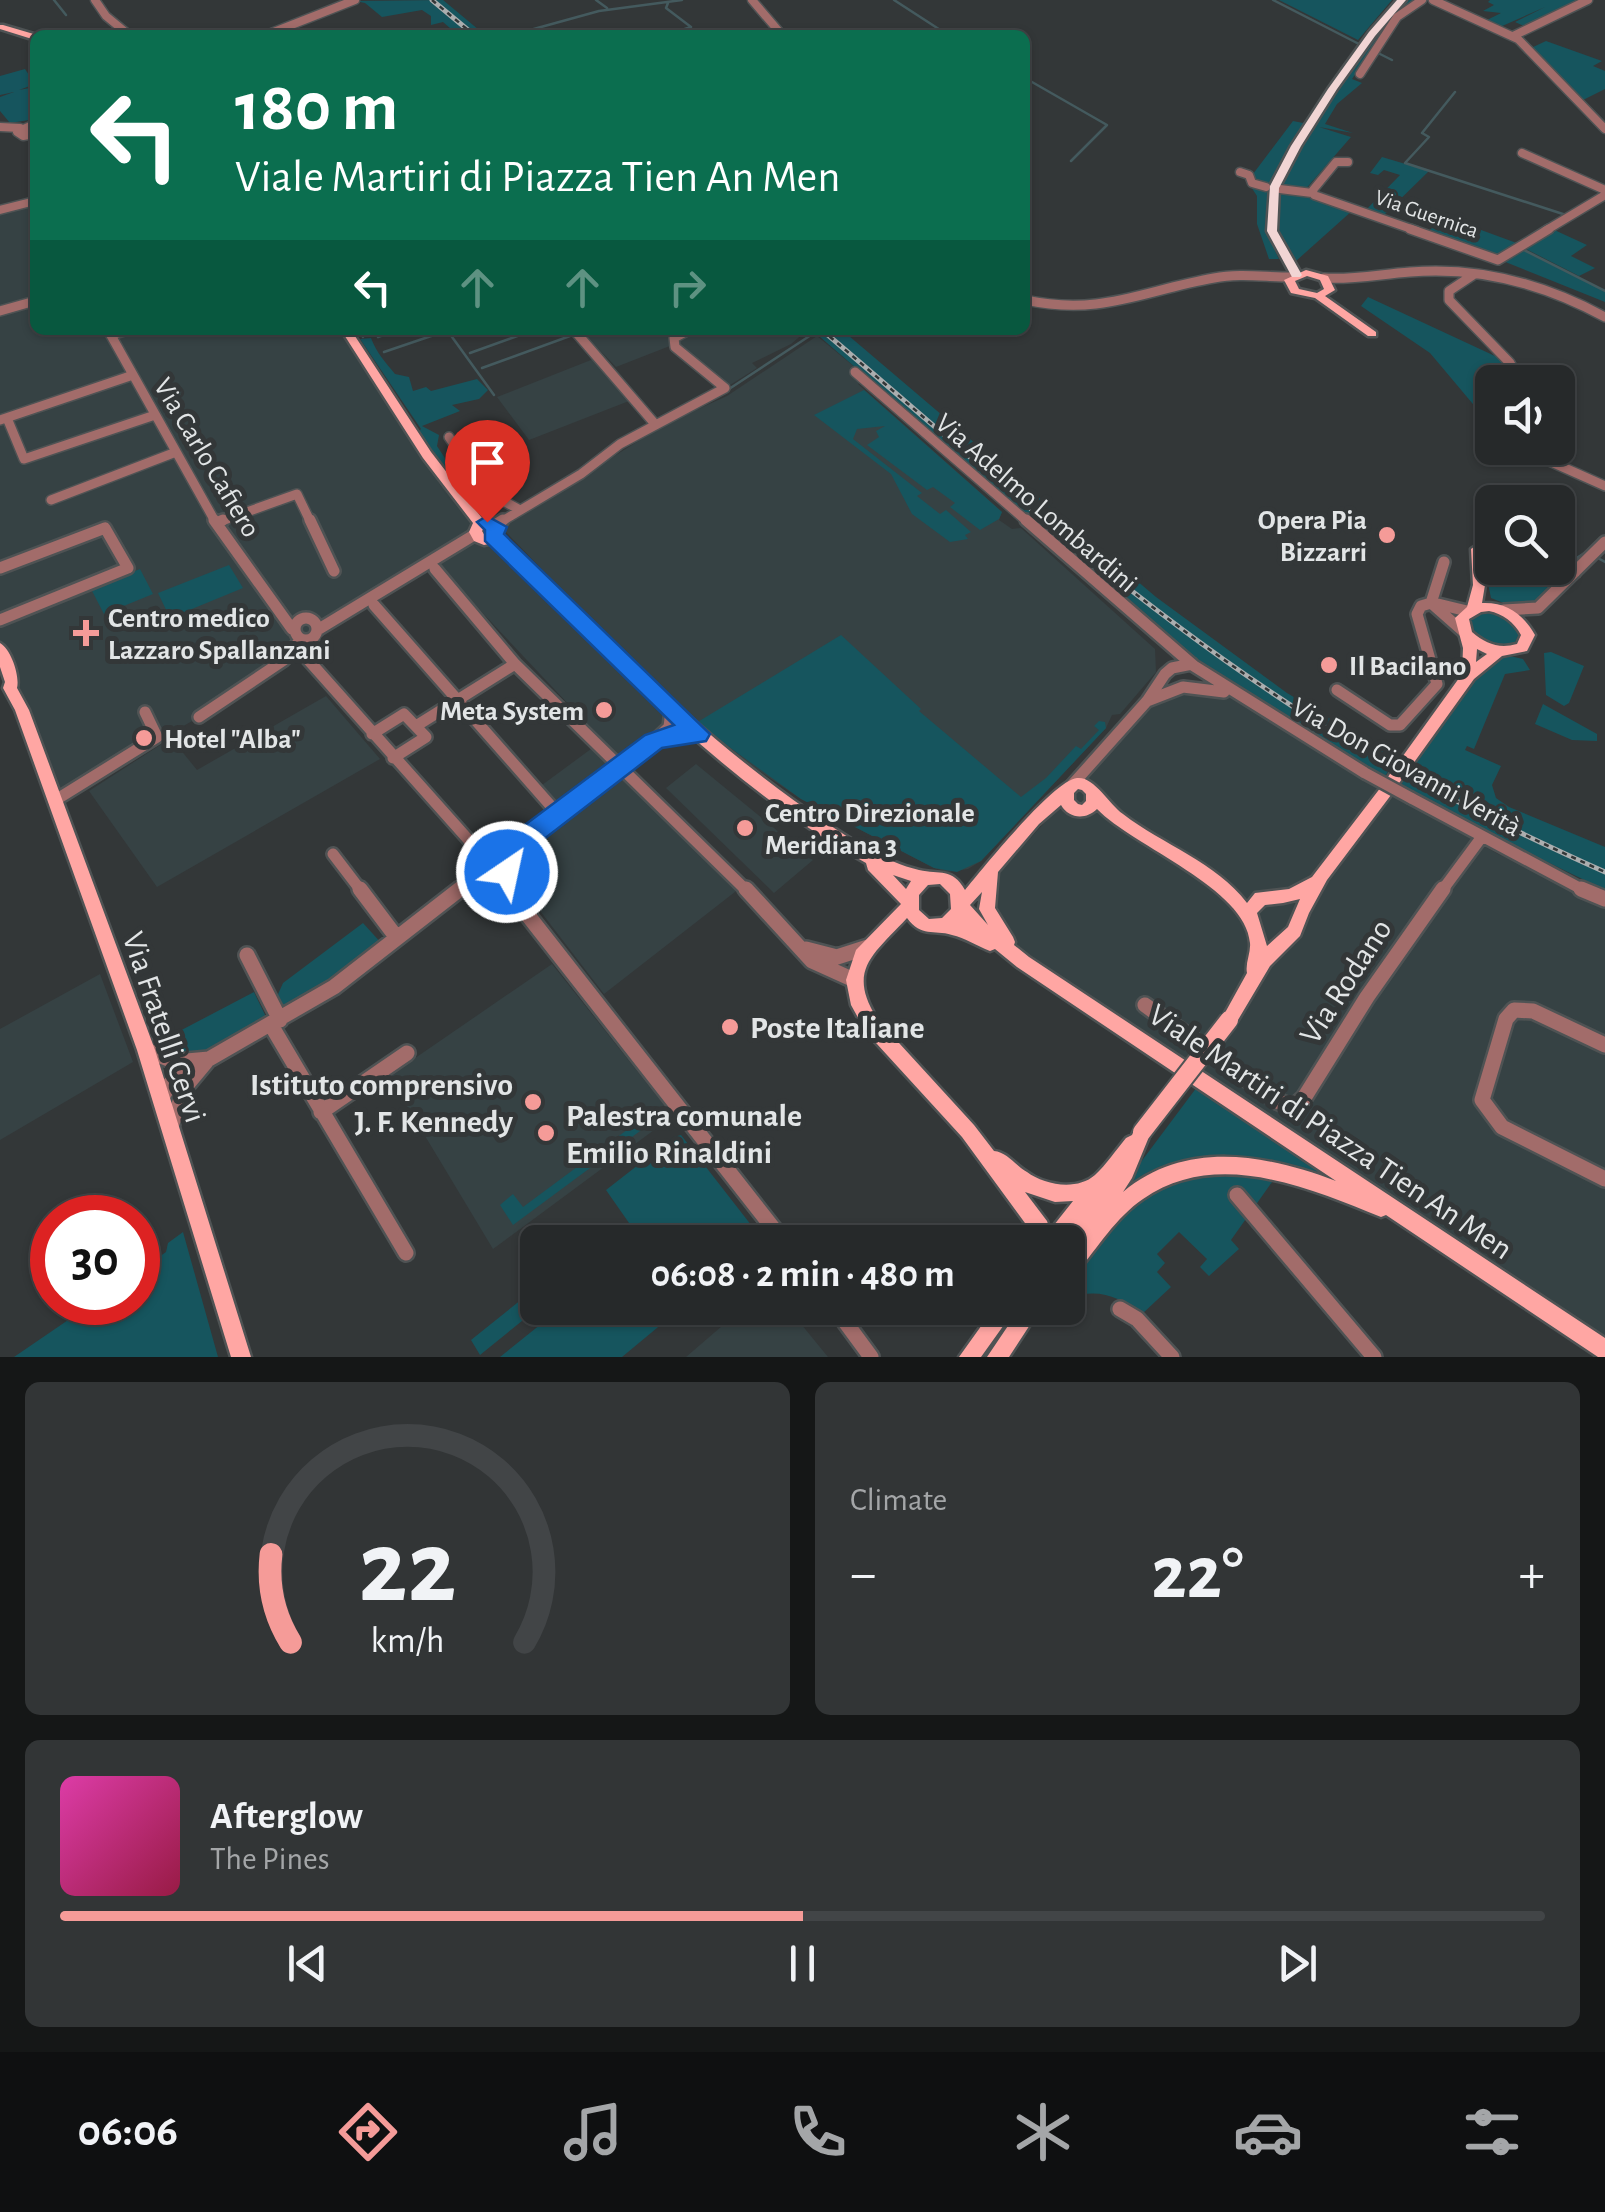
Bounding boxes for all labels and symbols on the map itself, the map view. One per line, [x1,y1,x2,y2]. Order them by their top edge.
street label: Via Guernica [1372,186,1481,242]
street label: Via Carlo Cafiero [148,374,265,542]
street label: Via Adelmo Lombardini [930,409,1142,598]
pin [445,420,530,523]
place label: Opera Pia Bizzarri [1258,507,1367,567]
marker: Opera Pia Bizzarri [1376,524,1398,546]
place label: Centro medico Lazzaro Spallanzani [108,605,331,665]
marker: Centro medico Lazzaro Spallanzani [73,620,99,646]
place label: Il Bacilano [1349,653,1466,681]
marker: Il Bacilano [1318,654,1340,676]
street label: Via Don Giovanni Verità [1287,693,1525,842]
place label: Meta System [440,698,584,726]
marker: Meta System [593,699,615,721]
place label: Hotel "Alba" [164,726,301,754]
marker: Hotel "Alba" [133,727,155,749]
place label: Centro Direzionale Meridiana 3 [765,800,975,860]
marker: Centro Direzionale Meridiana 3 [734,817,756,839]
position arrow [455,820,559,924]
street label: Via Rodano [1294,914,1398,1050]
street label: Via Fratelli Cervi [116,928,212,1127]
street label: Viale Martiri di Piazza Tien An Men [1143,998,1518,1265]
place label: Poste Italiane [750,1012,925,1044]
marker: Poste Italiane [719,1016,741,1038]
place label: Istituto comprensivo J. F. Kennedy [250,1069,514,1138]
marker: Istituto comprensivo J. F. Kennedy [522,1091,544,1113]
place label: Palestra comunale Emilio Rinaldini [566,1100,802,1169]
marker: Palestra comunale Emilio Rinaldini [535,1122,557,1144]
speed limit sign: 30 [30,1195,160,1325]

